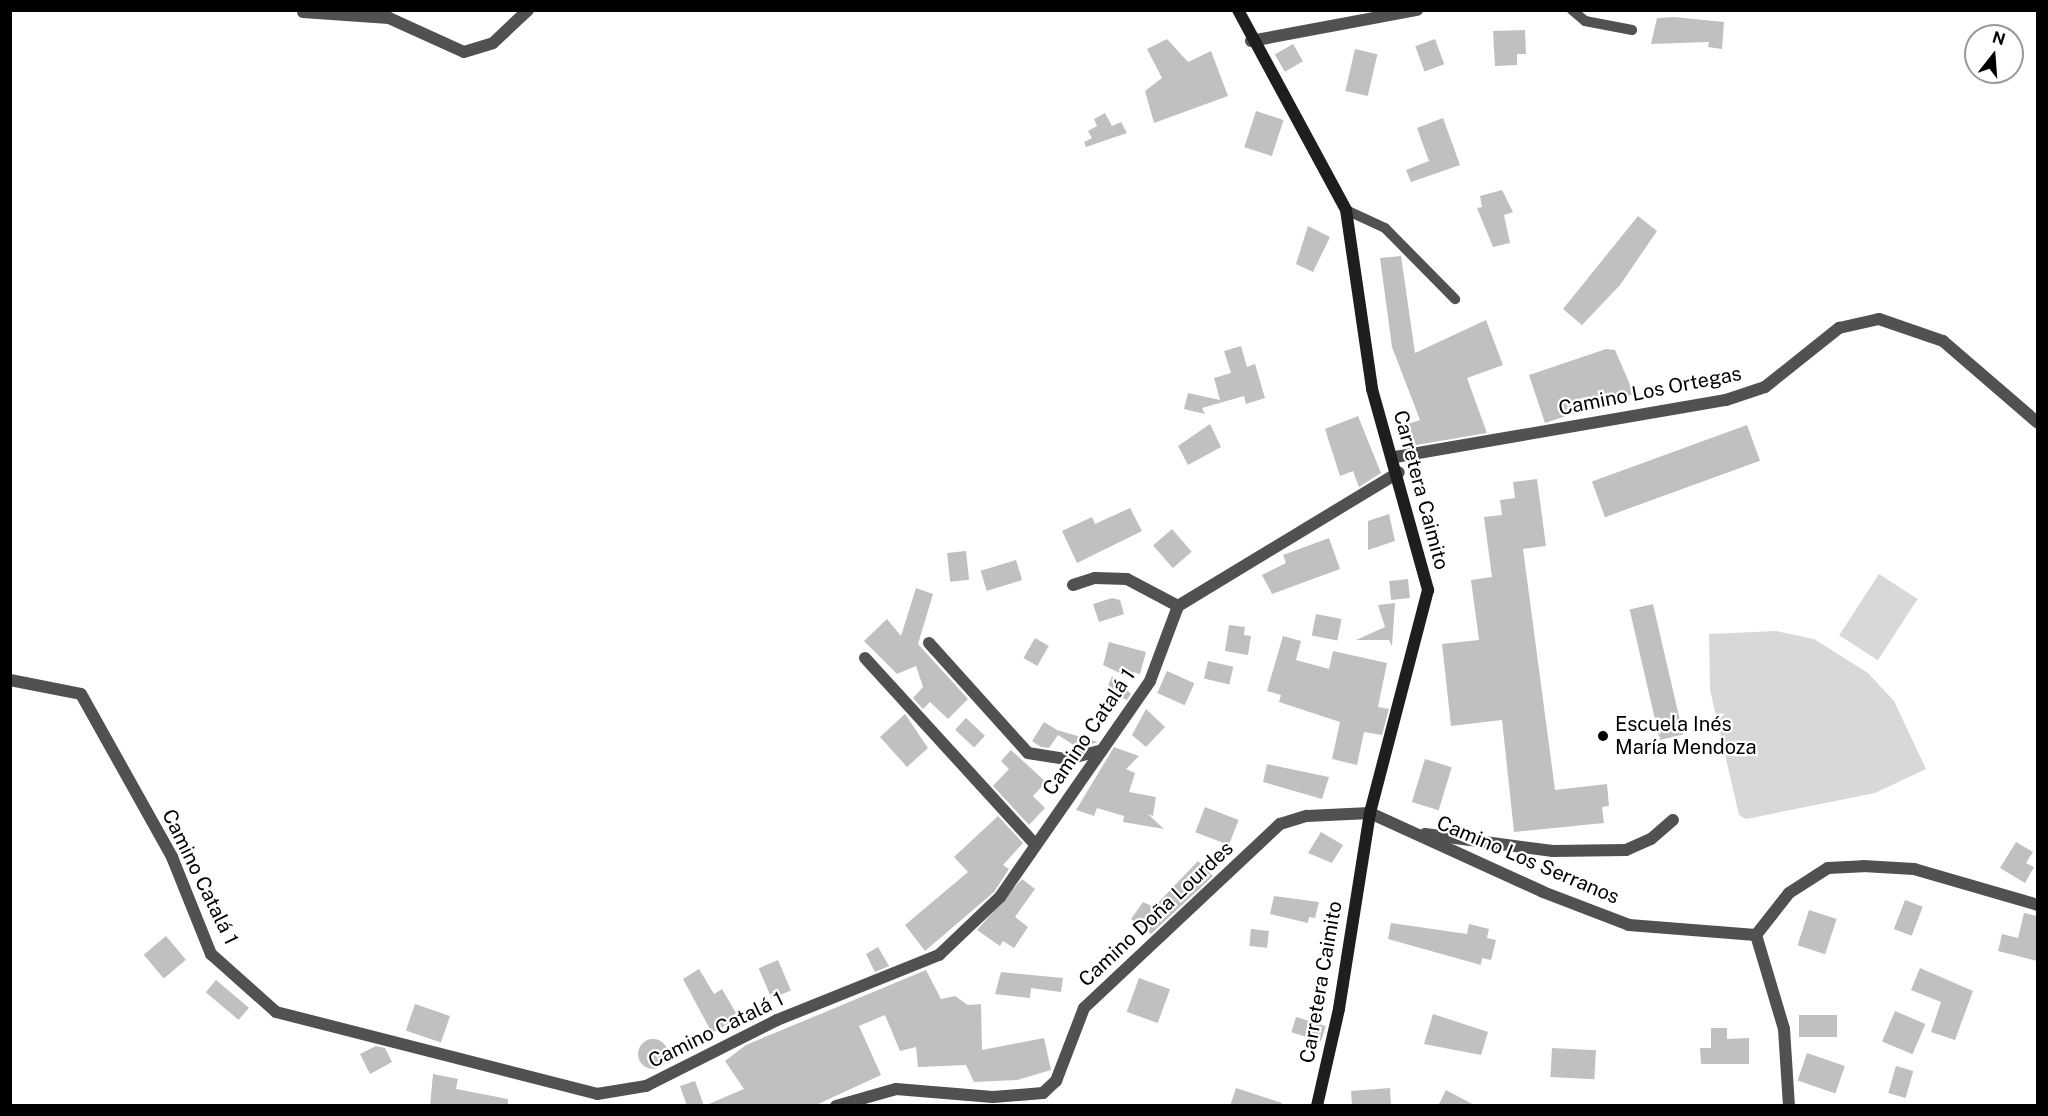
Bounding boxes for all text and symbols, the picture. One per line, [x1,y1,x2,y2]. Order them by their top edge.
north arrow [1964,24,2024,84]
text: N [1990,27,2008,49]
street label: Camino Los Ortegas [1556,361,1744,421]
street label: Carretera Caimito [1388,408,1454,572]
street label: Camino Catalá 1 [1038,664,1140,800]
place label: Escuela Inés María Mendoza [1615,712,1757,759]
marker: Escuela Inés María Mendoza [1596,729,1610,743]
street label: Camino Catalá 1 [157,805,243,949]
street label: Camino Los Serranos [1433,811,1623,909]
street label: Camino Doña Lourdes [1074,836,1238,992]
street label: Carretera Caimito [1295,899,1347,1065]
street label: Camino Catalá 1 [644,987,788,1073]

